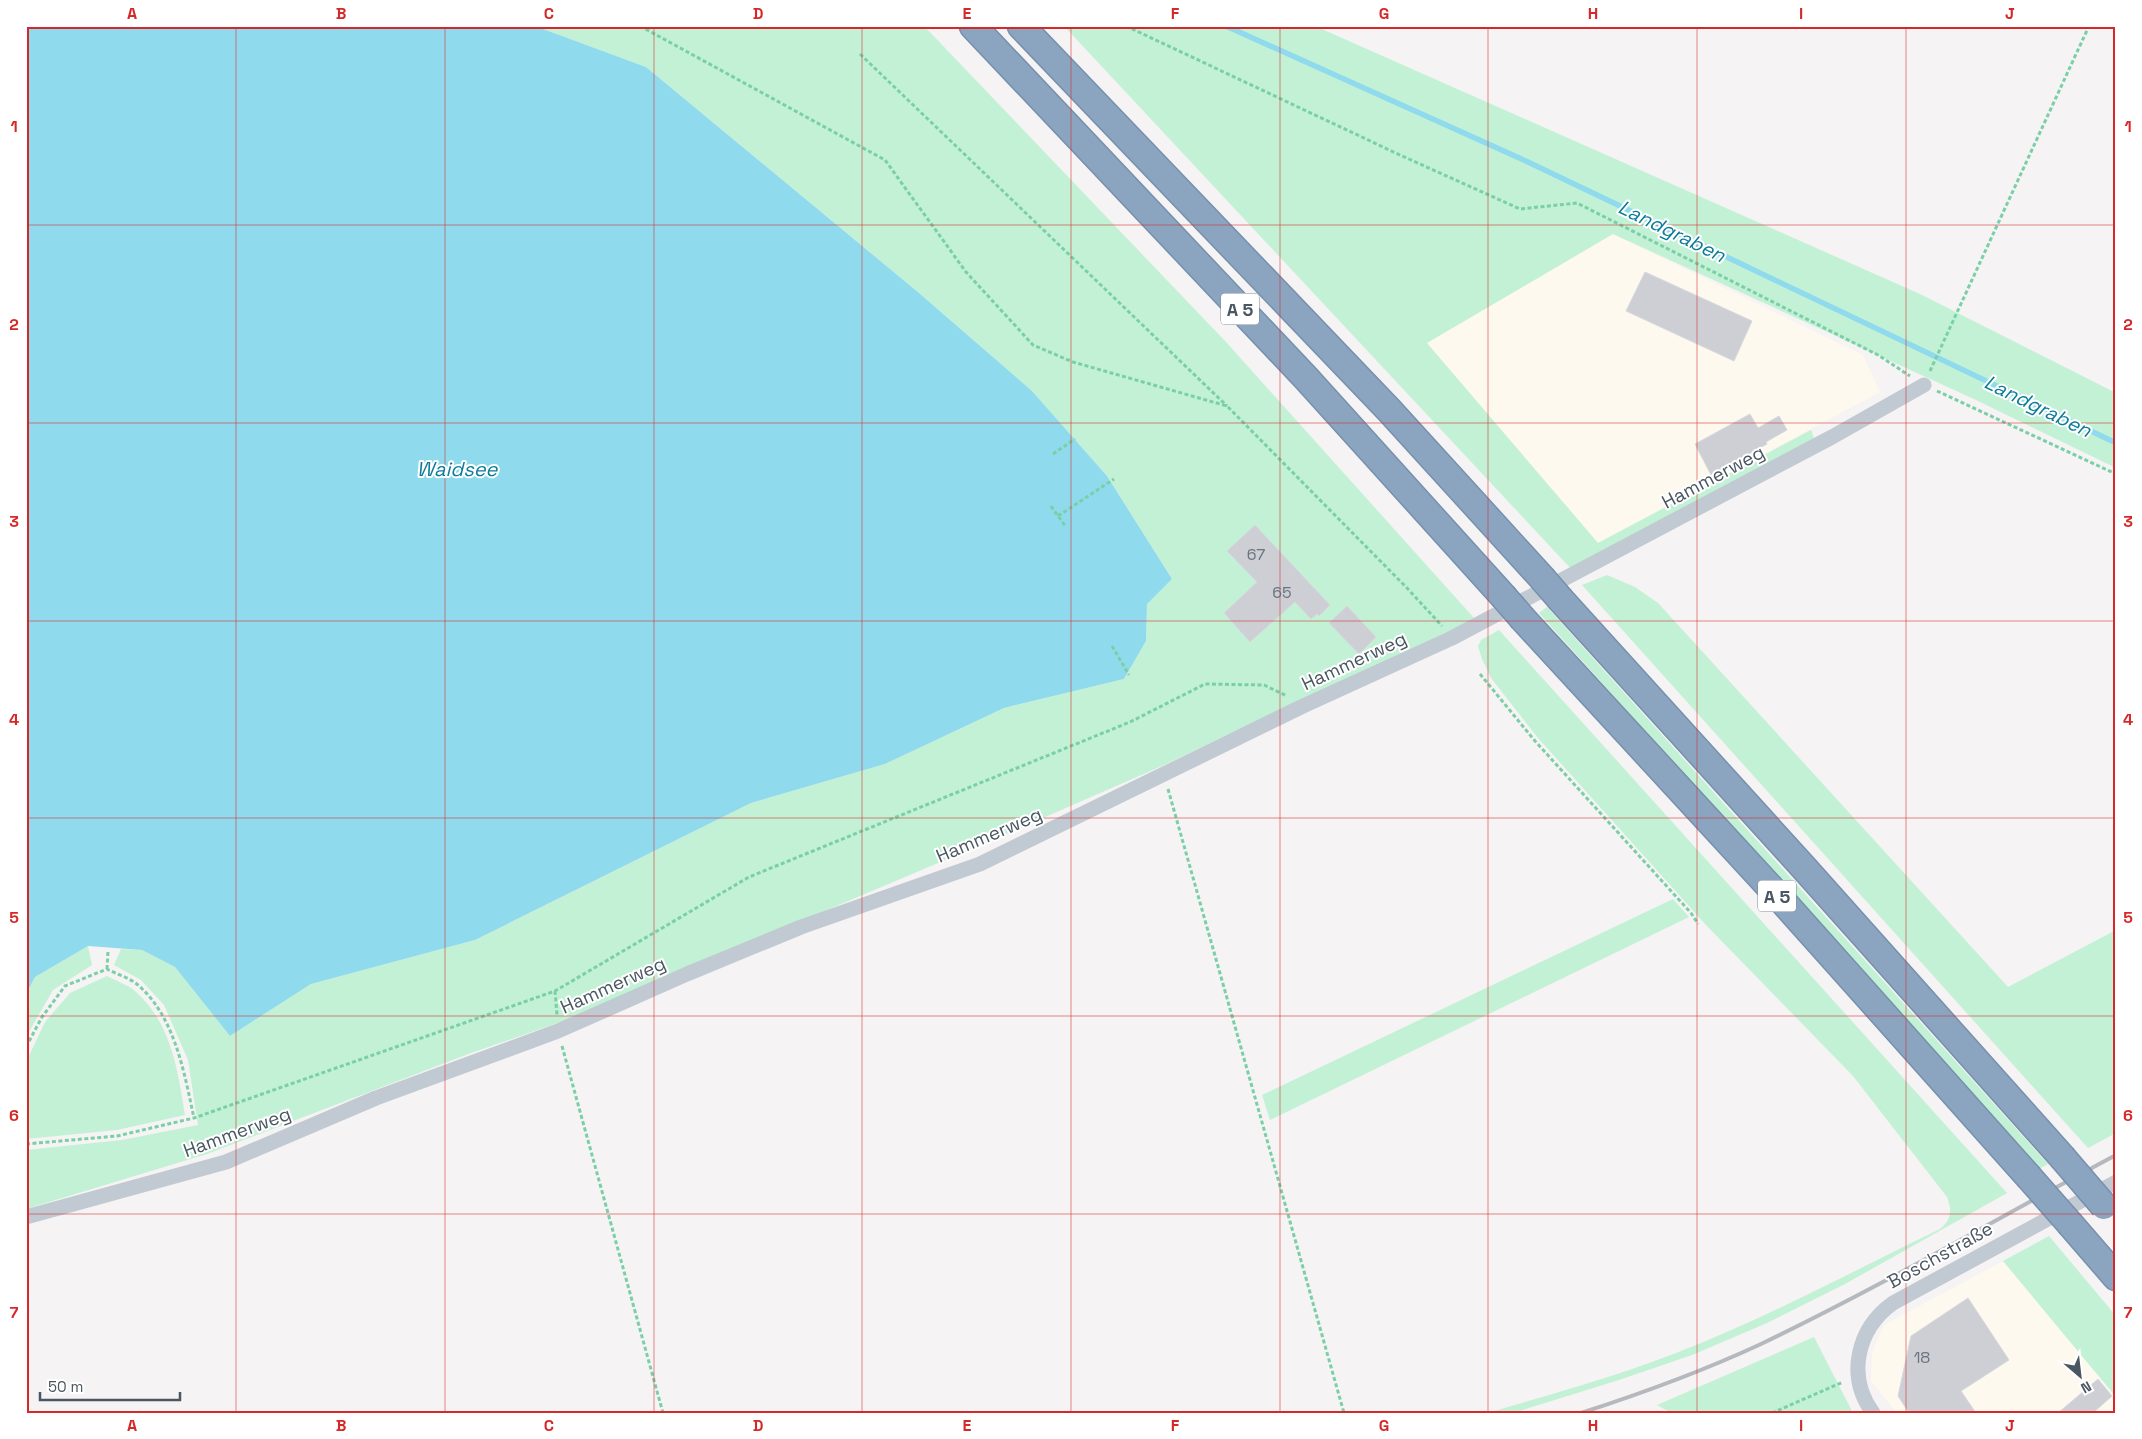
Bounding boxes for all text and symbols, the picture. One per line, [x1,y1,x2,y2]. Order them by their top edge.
text: A [127,3,137,24]
text: B [336,3,346,24]
text: C [544,3,554,24]
text: D [753,3,763,24]
text: E [963,3,972,24]
text: F [1171,3,1180,24]
text: G [1379,3,1389,24]
text: H [1588,3,1598,24]
text: I [1799,3,1803,24]
text: J [2005,3,2015,24]
text: 1 [10,116,18,137]
text: 1 [2124,116,2132,137]
water label: Landgraben [1614,194,1731,268]
road number: A 5 [1221,294,1259,324]
text: 2 [9,314,19,335]
text: 2 [2123,314,2133,335]
water label: Landgraben [1980,369,2097,443]
street label: Hammerweg [1657,439,1769,515]
water label: Waidsee [417,456,499,482]
text: 3 [9,511,19,532]
text: 3 [2123,511,2133,532]
house number: 67 [1247,544,1265,565]
house number: 65 [1272,582,1292,603]
street label: Hammerweg [1298,626,1410,696]
text: 4 [9,709,19,730]
text: 4 [2123,709,2133,730]
street label: Hammerweg [932,801,1046,869]
road number: A 5 [1758,880,1796,911]
text: 5 [9,907,19,928]
text: 5 [2123,907,2133,928]
street label: Hammerweg [556,951,670,1019]
street label: Hammerweg [180,1101,294,1163]
text: 6 [9,1105,19,1126]
text: 6 [2123,1105,2133,1126]
street label: Boschstraße [1883,1216,1997,1294]
text: 7 [10,1302,19,1323]
text: 7 [2124,1302,2133,1323]
house number: 18 [1914,1347,1930,1368]
north arrow [2054,1352,2104,1402]
scale bar [40,1369,180,1401]
text: 50 m [48,1377,83,1396]
text: N [2078,1377,2094,1398]
text: A [127,1415,137,1436]
text: B [336,1415,346,1436]
text: C [544,1415,554,1436]
text: D [753,1415,763,1436]
text: E [963,1415,972,1436]
text: F [1171,1415,1180,1436]
text: G [1379,1415,1389,1436]
text: H [1588,1415,1598,1436]
text: I [1799,1415,1803,1436]
text: J [2005,1415,2015,1436]

